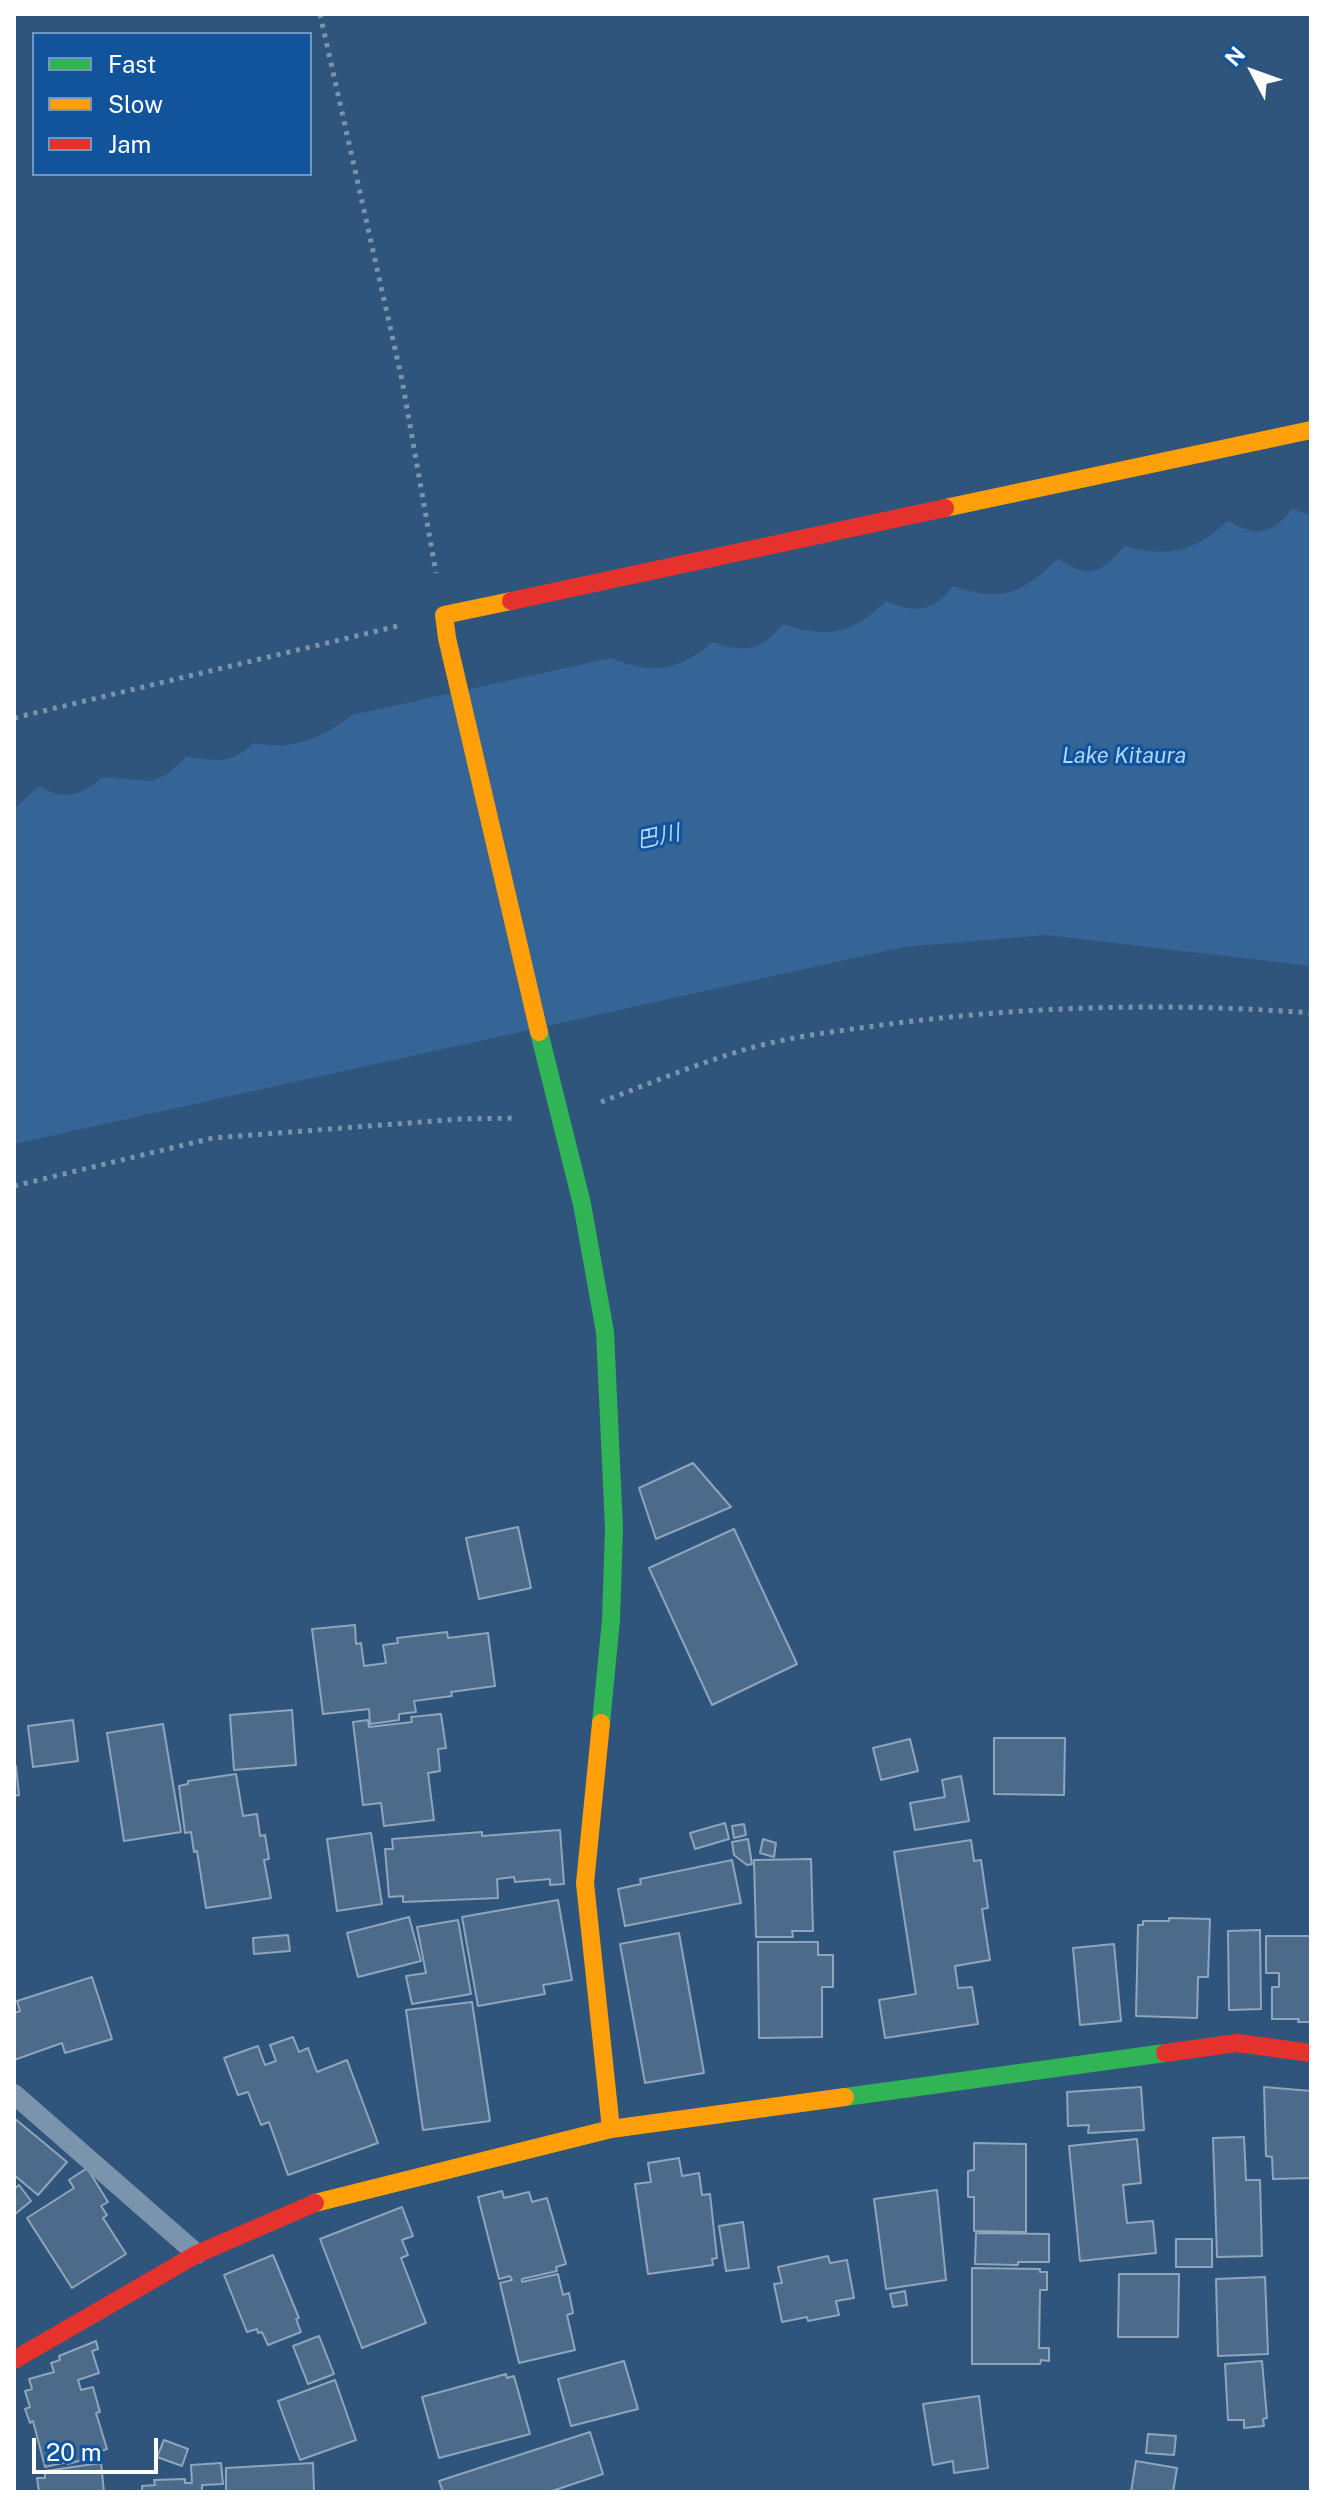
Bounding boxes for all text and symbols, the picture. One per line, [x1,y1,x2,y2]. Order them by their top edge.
legend [32,32,312,176]
north arrow [1213,32,1293,112]
text: N [1219,41,1250,71]
text: Fast [108,50,156,78]
text: Slow [108,90,163,118]
text: Jam [108,130,151,158]
water label: Lake Kitaura [1062,743,1186,769]
water label: 巴川 [634,820,682,854]
scale bar [36,2422,162,2472]
text: 20 m [46,2438,102,2466]

